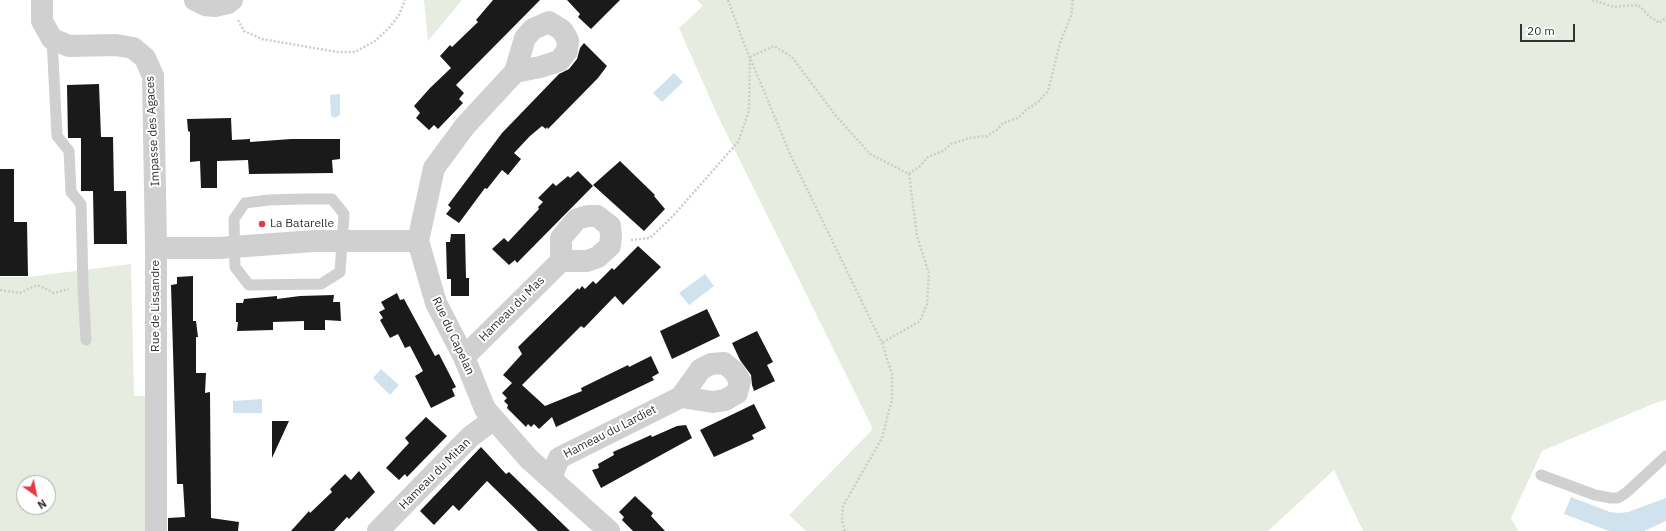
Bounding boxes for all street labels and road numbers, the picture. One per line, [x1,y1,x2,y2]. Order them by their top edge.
street label: Impasse des Agaces [143,75,163,187]
street label: Rue de Lissandre [149,260,163,352]
street label: Hameau du Mas [476,273,548,345]
street label: Rue du Capelan [429,295,477,377]
street label: Hameau du Lardiet [561,402,659,462]
street label: Hameau du Mitan [396,435,474,513]

